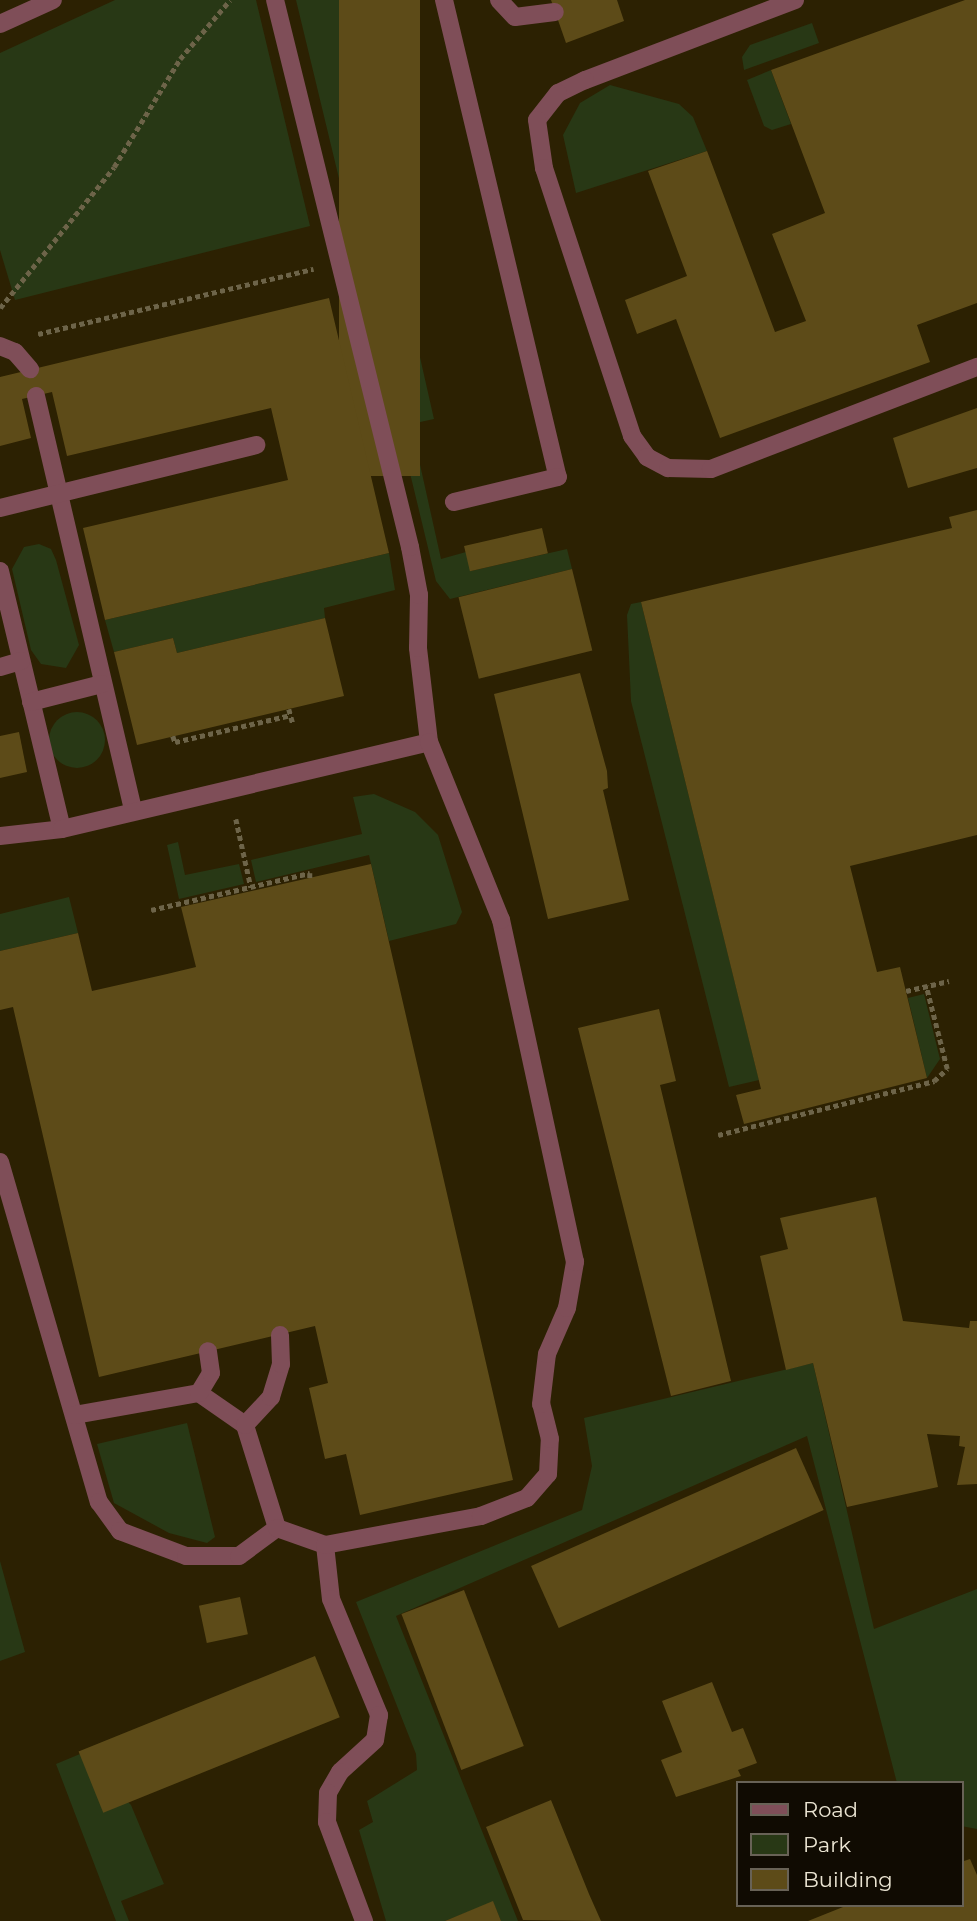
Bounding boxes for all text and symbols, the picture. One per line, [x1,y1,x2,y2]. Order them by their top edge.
legend [736,1781,963,1907]
text: Road [803,1797,858,1822]
text: Park [803,1832,851,1857]
text: Building [803,1867,893,1892]

